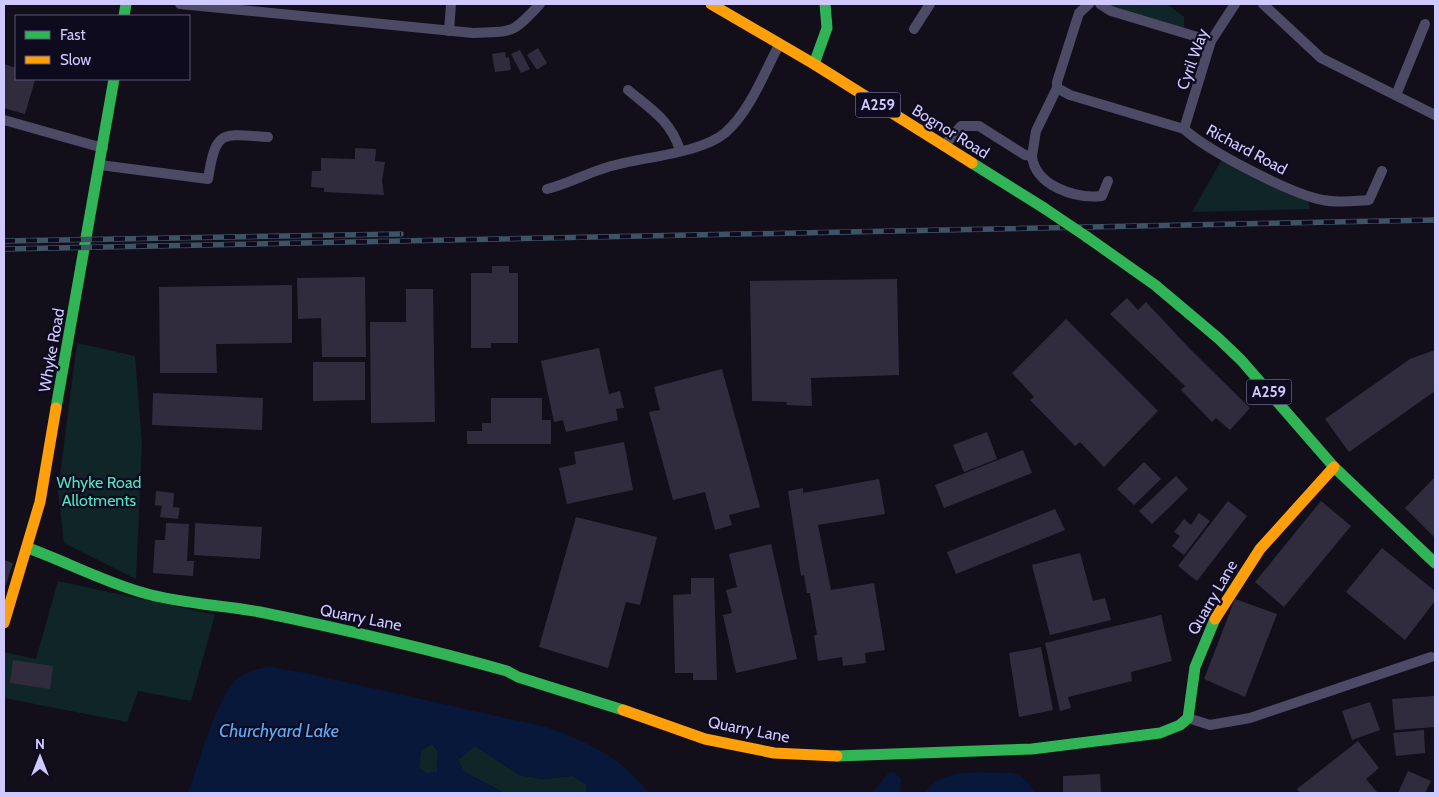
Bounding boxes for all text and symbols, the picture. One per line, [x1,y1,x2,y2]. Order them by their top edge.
legend [15,15,190,80]
text: Fast [60,26,85,44]
street label: Cyril Way [1173,26,1212,92]
text: Slow [60,51,91,69]
road number: A259 [856,92,900,118]
street label: Bognor Road [909,100,993,163]
street label: Richard Road [1203,120,1290,179]
street label: Whyke Road [35,307,68,394]
road number: A259 [1246,380,1292,404]
park label: Whyke Road Allotments [57,473,141,510]
street label: Quarry Lane [1183,557,1241,638]
street label: Quarry Lane [318,600,403,635]
street label: Quarry Lane [706,712,791,747]
water label: Churchyard Lake [219,720,339,742]
north arrow [15,732,65,782]
text: N [35,735,45,753]

